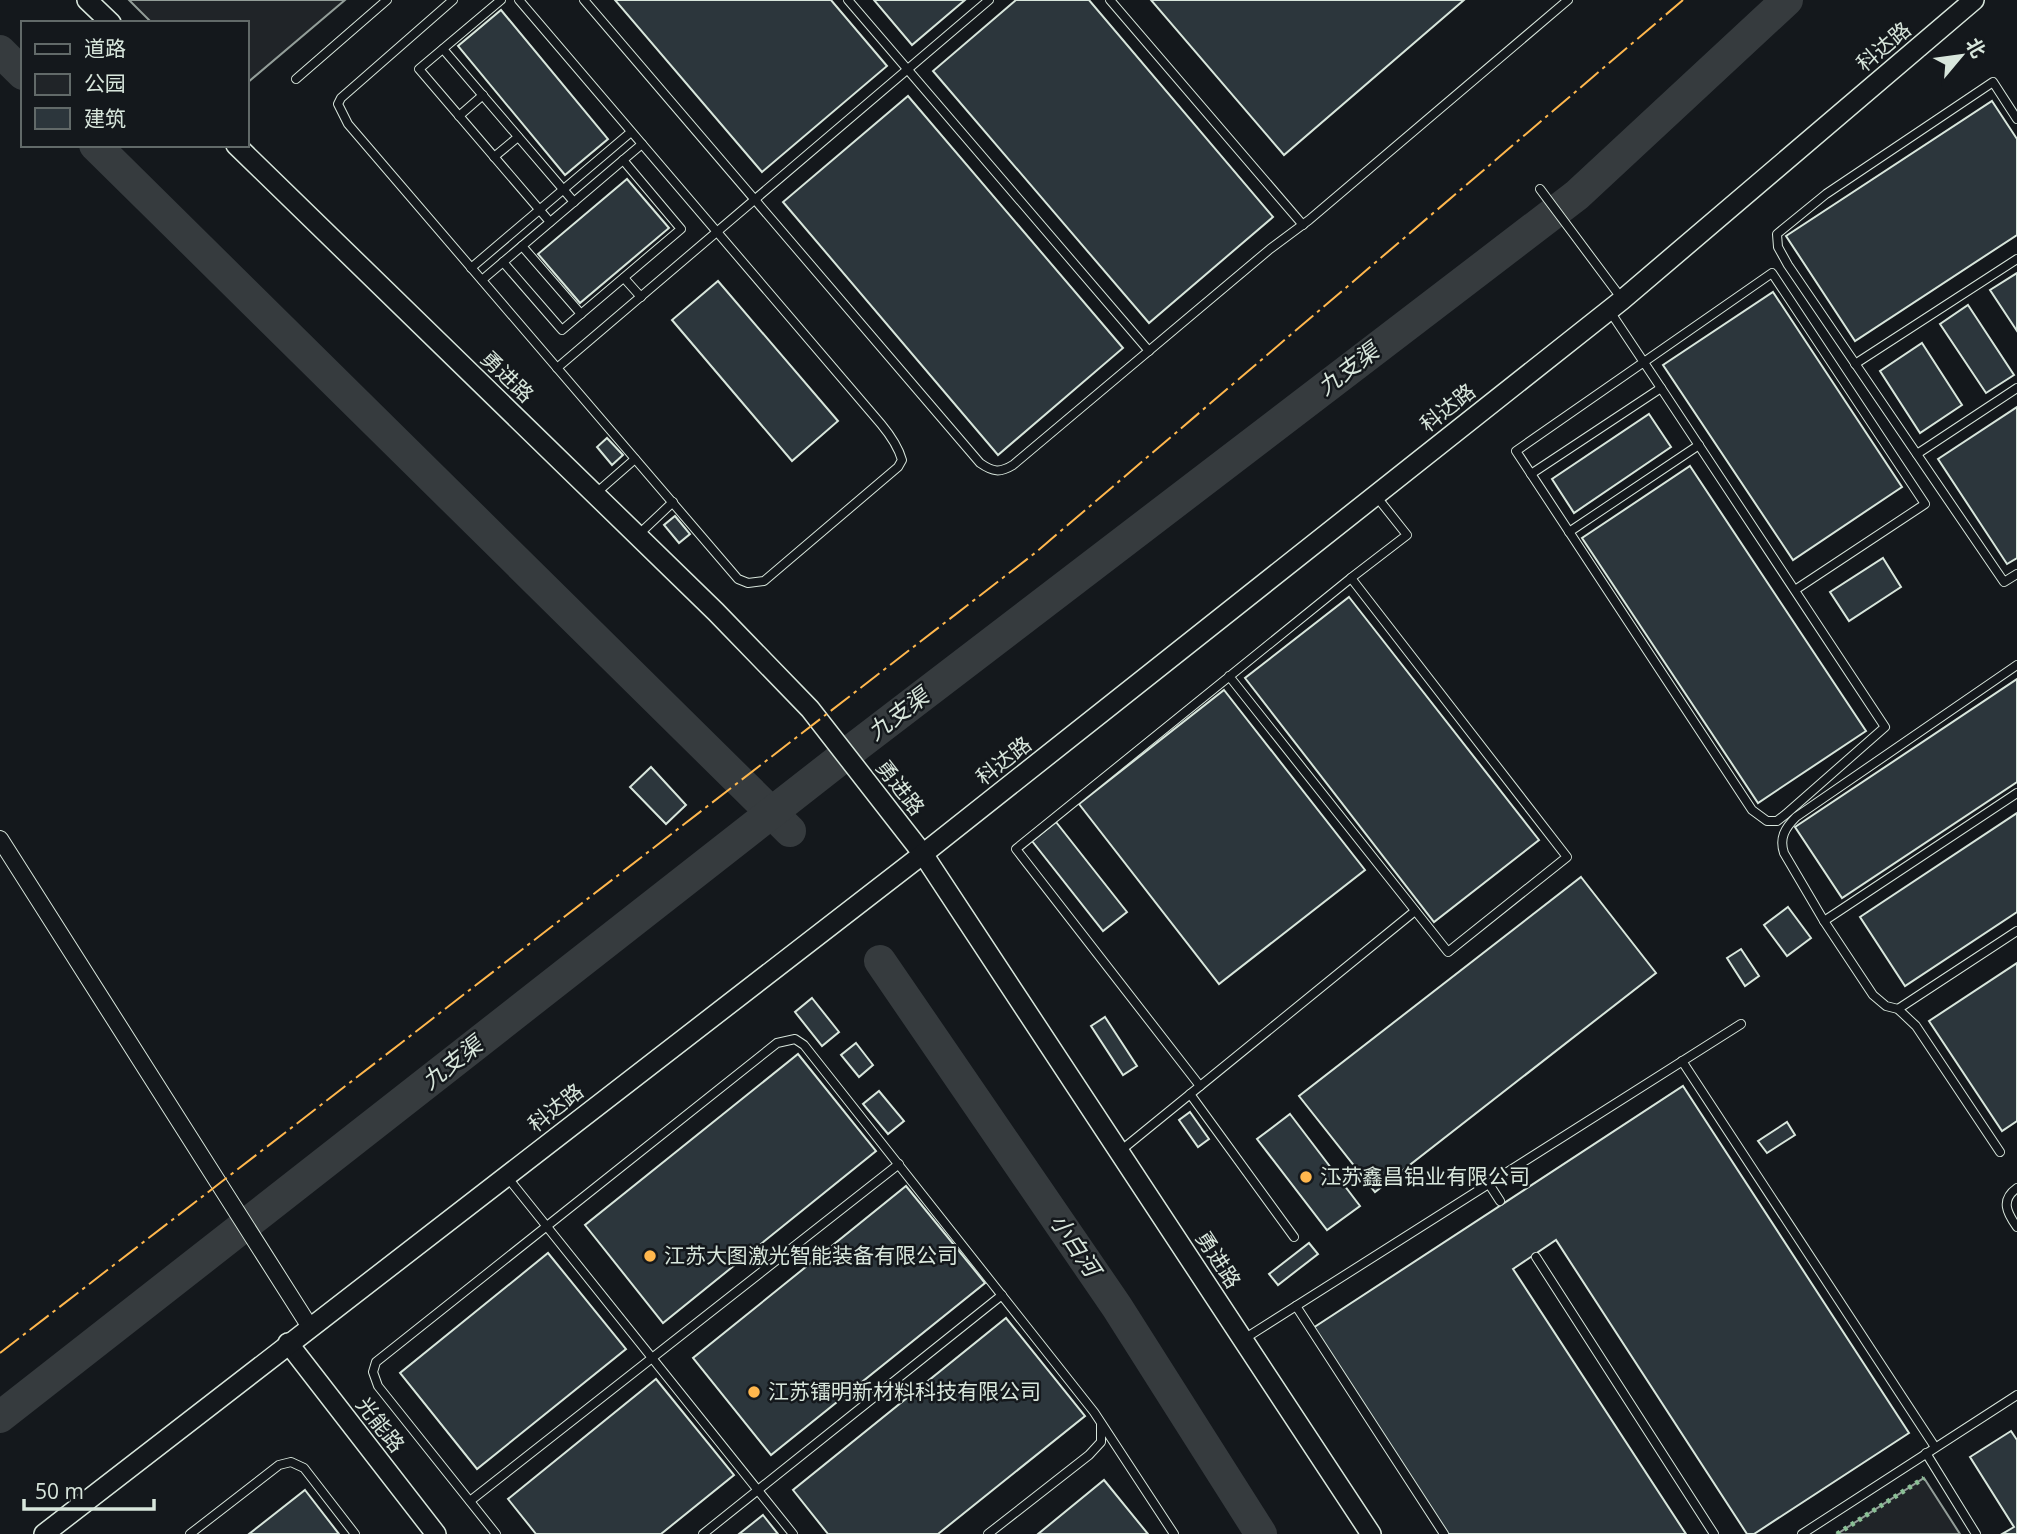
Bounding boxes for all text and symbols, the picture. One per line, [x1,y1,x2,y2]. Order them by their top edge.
street label: 科达路 [1850,15,1916,77]
legend [21,21,248,147]
north arrow [1926,21,1996,91]
text: 北 [1960,33,1992,62]
text: 道路 [84,34,126,62]
text: 公园 [84,69,126,97]
text: 建筑 [84,104,126,132]
water label: 九支渠 [1310,333,1387,402]
street label: 勇进路 [475,344,540,408]
street label: 科达路 [1414,377,1481,438]
water label: 九支渠 [860,678,937,747]
street label: 科达路 [970,730,1037,791]
street label: 勇进路 [870,754,931,821]
water label: 九支渠 [414,1027,491,1096]
street label: 科达路 [522,1077,589,1138]
place label: 江苏鑫昌铝业有限公司 [1320,1162,1530,1190]
marker: 江苏鑫昌铝业有限公司 [1298,1169,1314,1185]
water label: 小白河 [1043,1207,1111,1285]
street label: 勇进路 [1190,1225,1248,1293]
place label: 江苏大图激光智能装备有限公司 [664,1241,958,1269]
marker: 江苏大图激光智能装备有限公司 [642,1248,658,1264]
place label: 江苏镭明新材料科技有限公司 [768,1377,1041,1405]
marker: 江苏镭明新材料科技有限公司 [746,1384,762,1400]
street label: 光能路 [350,1391,411,1458]
scale bar [24,1468,154,1512]
text: 50 m [35,1477,84,1505]

